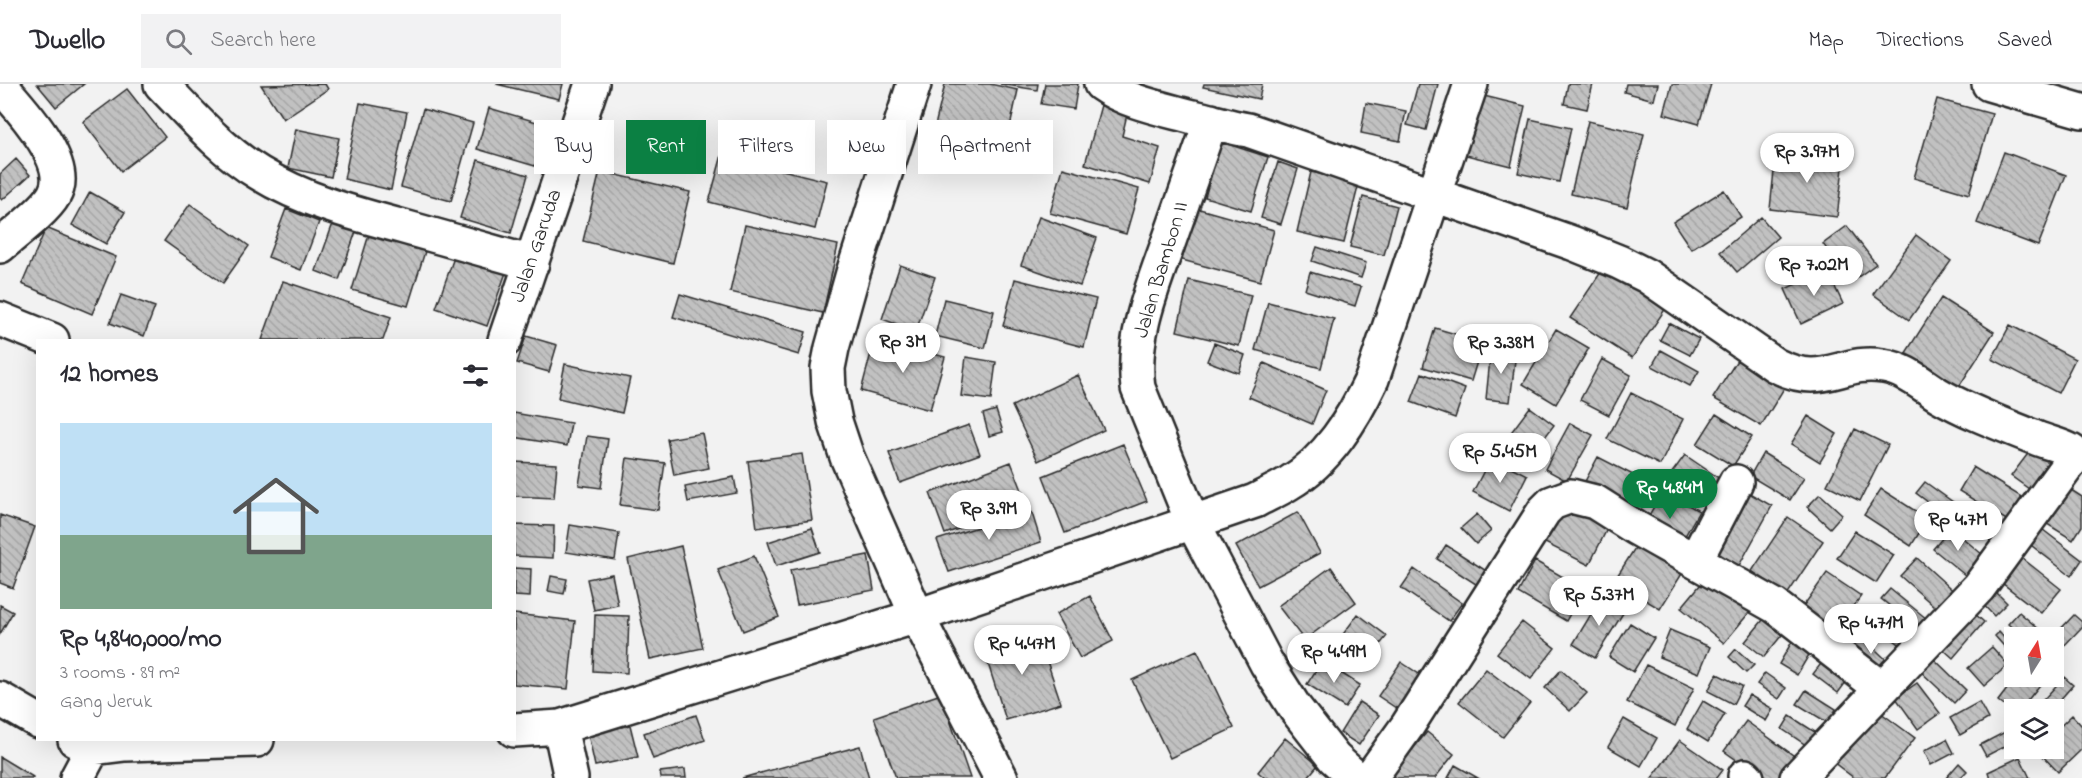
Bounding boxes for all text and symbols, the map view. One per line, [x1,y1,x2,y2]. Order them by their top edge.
search box [141,14,561,68]
text: Dwello [30,21,105,62]
icon: search [162,25,195,58]
text: Search here [210,25,316,57]
text: Map [1808,26,1844,56]
text: Directions [1877,26,1964,56]
text: Saved [1997,26,2052,56]
chip: Buy [534,120,614,174]
chip: Rent [626,120,706,174]
chip: Filters [718,120,815,174]
chip: New [827,120,906,174]
chip: Apartment [918,120,1053,174]
pin: Rp 3.97M [1745,133,1869,184]
text: Rp 3.97M [1774,138,1840,167]
street label: Jalan Garuda [504,185,570,307]
street label: Jalan Bambon II [1127,198,1197,342]
pin: Rp 7.02M [1752,246,1876,297]
text: Rp 7.02M [1779,251,1849,280]
pin: Rp 3M [861,323,945,374]
pin: Rp 3.38M [1439,324,1563,375]
text: Rp 3M [879,328,927,357]
text: Rp 3.38M [1467,329,1535,358]
text: 12 homes [60,356,159,394]
icon: filters [459,359,492,392]
pin: Rp 5.45M [1438,433,1562,484]
text: Rp 5.45M [1463,438,1537,467]
icon: home [222,462,330,570]
pin: Rp 4.84M [1608,469,1732,520]
text: Rp 4.84M [1636,474,1704,503]
pin: Rp 3.9M [934,490,1044,541]
text: Rp 3.9M [960,495,1018,524]
pin: Rp 4.7M [1903,501,2013,552]
text: Rp 4.7M [1928,506,1988,535]
pin: Rp 5.37M [1537,576,1661,627]
text: Rp 5.37M [1563,581,1635,610]
pin: Rp 4.71M [1809,604,1933,655]
text: Rp 4.71M [1838,609,1904,638]
text: Rp 4,840,000/mo [60,621,222,659]
pin: Rp 4.47M [960,625,1084,676]
north arrow [2004,627,2064,687]
map controls [2004,627,2064,759]
text: Rp 4.47M [988,630,1056,659]
pin: Rp 4.49M [1272,633,1396,684]
text: Rp 4.49M [1301,638,1367,667]
text: 3 rooms · 89 m² [60,659,180,688]
text: Gang Jeruk [60,688,152,717]
button: layers [2004,699,2064,759]

